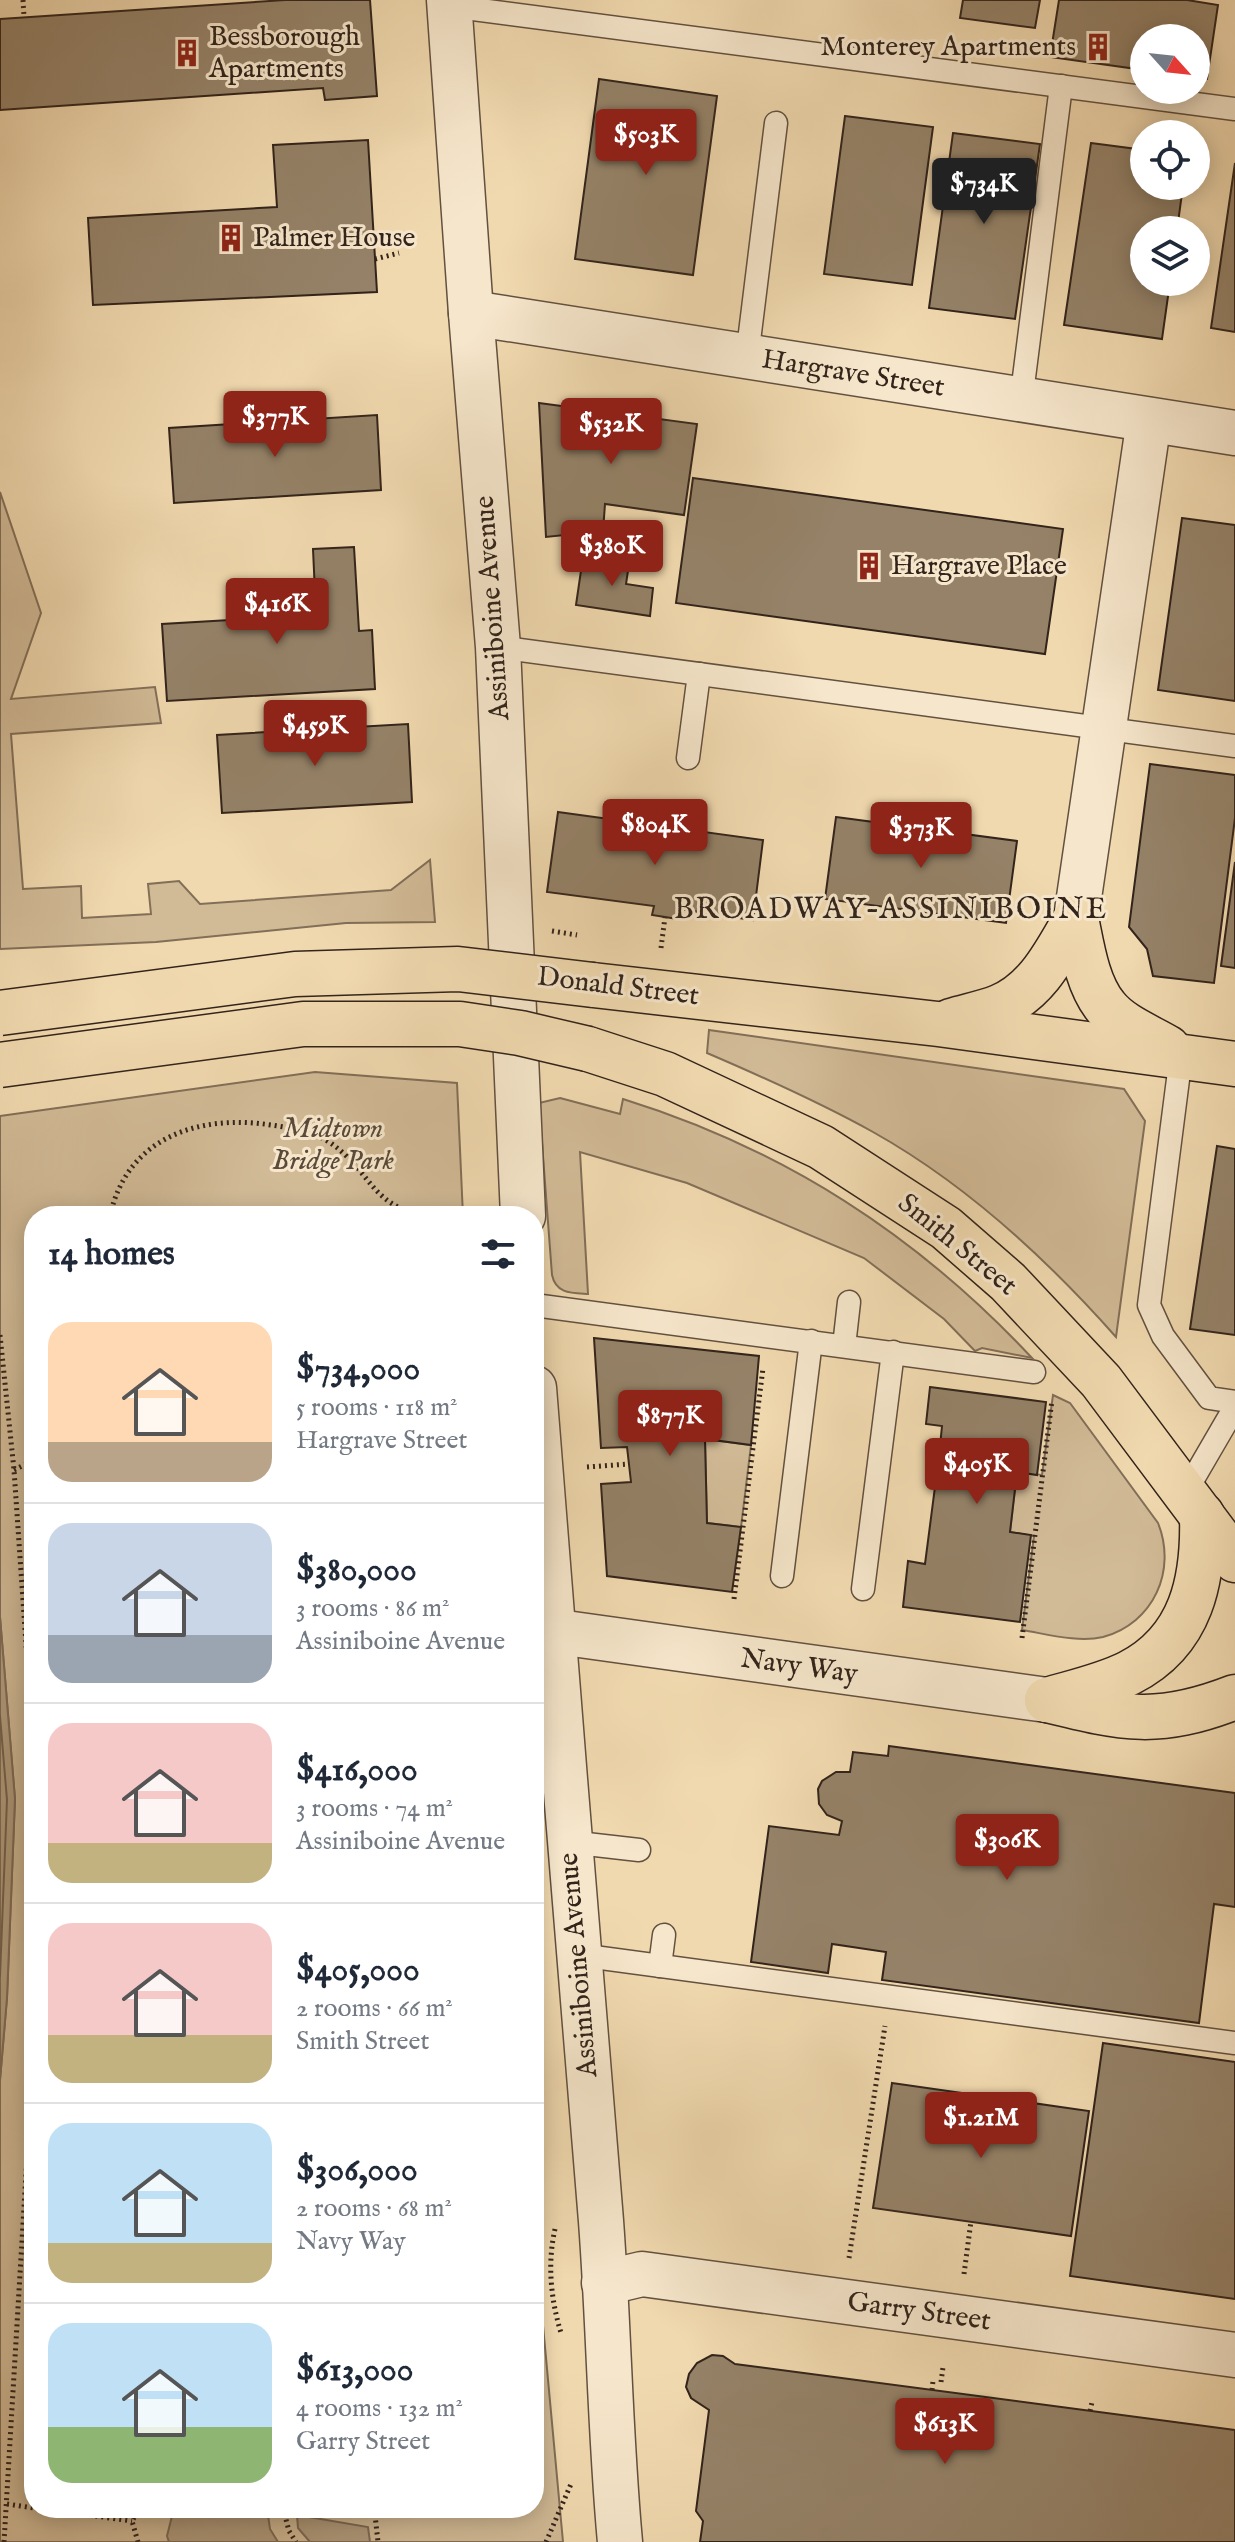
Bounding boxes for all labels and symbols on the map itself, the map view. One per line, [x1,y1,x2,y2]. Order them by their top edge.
place label: Bessborough Apartments [208,20,360,87]
north arrow [1130,24,1210,104]
place label: Monterey Apartments [820,30,1076,65]
building icon: Monterey Apartments [1083,32,1113,62]
building icon: Bessborough Apartments [172,38,202,68]
pin: $503K [590,109,702,177]
pin: $734K [928,158,1040,226]
place label: Palmer House [253,221,416,256]
building icon: Palmer House [216,223,246,253]
street label: Hargrave Street [759,342,947,406]
pin: $377K [219,391,331,459]
pin: $532K [555,398,667,466]
street label: Assiniboine Avenue [468,494,518,723]
pin: $380K [556,520,668,588]
place label: Hargrave Place [891,549,1067,584]
building icon: Hargrave Place [854,551,884,581]
pin: $416K [221,578,333,646]
pin: $459K [259,700,371,768]
pin: $804K [599,799,711,867]
pin: $373K [865,802,977,870]
district label: BROADWAY–ASSINIBOINE [674,891,1108,929]
street label: Donald Street [535,960,701,1014]
park label: Midtown Bridge Park [272,1112,394,1179]
street label: Smith Street [890,1186,1024,1304]
pin: $877K [614,1390,726,1458]
pin: $405K [921,1438,1033,1506]
street label: Navy Way [738,1641,860,1693]
pin: $306K [951,1814,1063,1882]
street label: Assiniboine Avenue [552,1851,606,2080]
pin: $1.21M [916,2092,1046,2160]
street label: Garry Street [845,2285,993,2339]
pin: $613K [889,2398,1001,2466]

